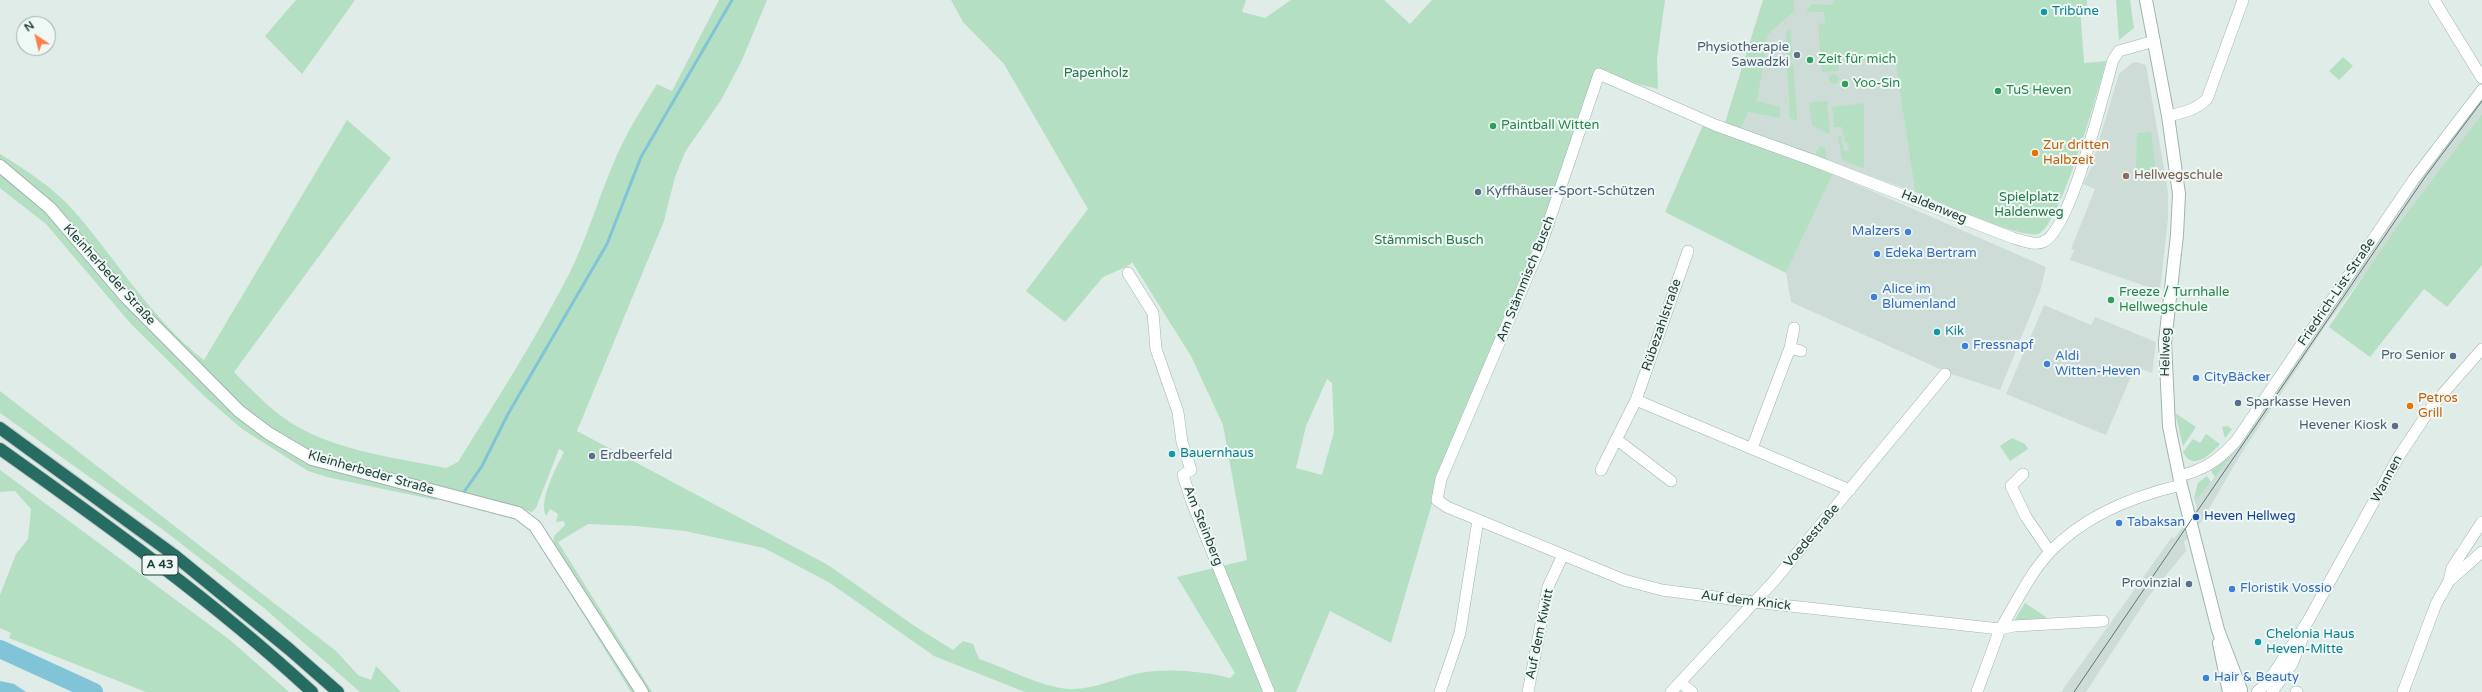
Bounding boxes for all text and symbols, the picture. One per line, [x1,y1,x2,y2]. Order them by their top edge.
place label: Tribüne [2052,4,2099,20]
marker: Tribüne [2039,7,2049,17]
north arrow [16,16,56,56]
text: N [22,19,37,34]
place label: Physiotherapie Sawadzki [1697,40,1789,71]
marker: Physiotherapie Sawadzki [1792,50,1802,60]
place label: Zeit für mich [1818,52,1896,68]
marker: Zeit für mich [1805,55,1815,65]
park label: Papenholz [1064,66,1128,82]
place label: Yoo-Sin [1853,76,1900,92]
marker: Yoo-Sin [1840,79,1850,89]
place label: TuS Heven [2006,83,2071,99]
marker: TuS Heven [1993,86,2003,96]
place label: Paintball Witten [1501,118,1599,134]
marker: Paintball Witten [1488,121,1498,131]
place label: Zur dritten Halbzeit [2043,138,2109,169]
marker: Zur dritten Halbzeit [2030,148,2040,158]
place label: Hellwegschule [2134,168,2223,184]
marker: Hellwegschule [2121,171,2131,181]
place label: Kyffhäuser-Sport-Schützen [1486,184,1655,200]
marker: Kyffhäuser-Sport-Schützen [1473,187,1483,197]
street label: Haldenweg [1899,187,1969,227]
park label: Spielplatz Haldenweg [1994,190,2064,221]
street label: Am Stämmisch Busch [1494,214,1558,344]
street label: Kleinherbeder Straße [60,221,158,329]
place label: Malzers [1852,224,1900,240]
marker: Malzers [1903,227,1913,237]
park label: Stämmisch Busch [1374,233,1484,249]
street label: Friedrich-List-Straße [2295,235,2379,349]
place label: Edeka Bertram [1885,246,1977,262]
marker: Edeka Bertram [1872,249,1882,259]
street label: Rübezahlstraße [1639,277,1685,373]
place label: Alice im Blumenland [1882,282,1956,313]
place label: Freeze / Turnhalle Hellwegschule [2119,285,2229,316]
marker: Alice im Blumenland [1869,292,1879,302]
marker: Freeze / Turnhalle Hellwegschule [2106,295,2116,305]
place label: Kik [1945,324,1964,340]
marker: Kik [1932,327,1942,337]
street label: Hellweg [2158,327,2174,377]
place label: Fressnapf [1973,338,2034,354]
marker: Fressnapf [1960,341,1970,351]
place label: Pro Senior [2381,348,2445,364]
place label: Aldi Witten-Heven [2055,349,2141,380]
marker: Pro Senior [2448,351,2458,361]
marker: Aldi Witten-Heven [2042,359,2052,369]
place label: CityBäcker [2204,370,2271,386]
marker: CityBäcker [2191,373,2201,383]
place label: Petros Grill [2418,391,2458,422]
place label: Sparkasse Heven [2246,395,2351,411]
marker: Sparkasse Heven [2233,398,2243,408]
marker: Petros Grill [2405,401,2415,411]
place label: Hevener Kiosk [2299,418,2387,434]
marker: Hevener Kiosk [2390,421,2400,431]
place label: Bauernhaus [1180,446,1254,462]
street label: Kleinherbeder Straße [306,448,436,498]
place label: Erdbeerfeld [600,448,672,464]
marker: Bauernhaus [1167,449,1177,459]
marker: Erdbeerfeld [587,451,597,461]
street label: Wannen [2368,453,2406,505]
street label: Am Steinberg [1180,484,1226,568]
street label: Voedestraße [1781,501,1843,571]
place label: Heven Hellweg [2204,509,2296,525]
marker: Heven Hellweg [2191,512,2201,522]
place label: Tabaksan [2127,515,2185,531]
marker: Tabaksan [2114,518,2124,528]
road number: A 43 [142,555,178,575]
place label: Provinzial [2121,576,2181,592]
marker: Provinzial [2184,579,2194,589]
place label: Floristik Vossio [2240,581,2332,597]
marker: Floristik Vossio [2227,584,2237,594]
street label: Auf dem Kiwitt [1523,587,1557,681]
street label: Auf dem Knick [1700,588,1792,614]
place label: Chelonia Haus Heven-Mitte [2266,627,2355,658]
marker: Chelonia Haus Heven-Mitte [2253,637,2263,647]
place label: Hair & Beauty [2214,670,2299,686]
marker: Hair & Beauty [2201,673,2211,683]

